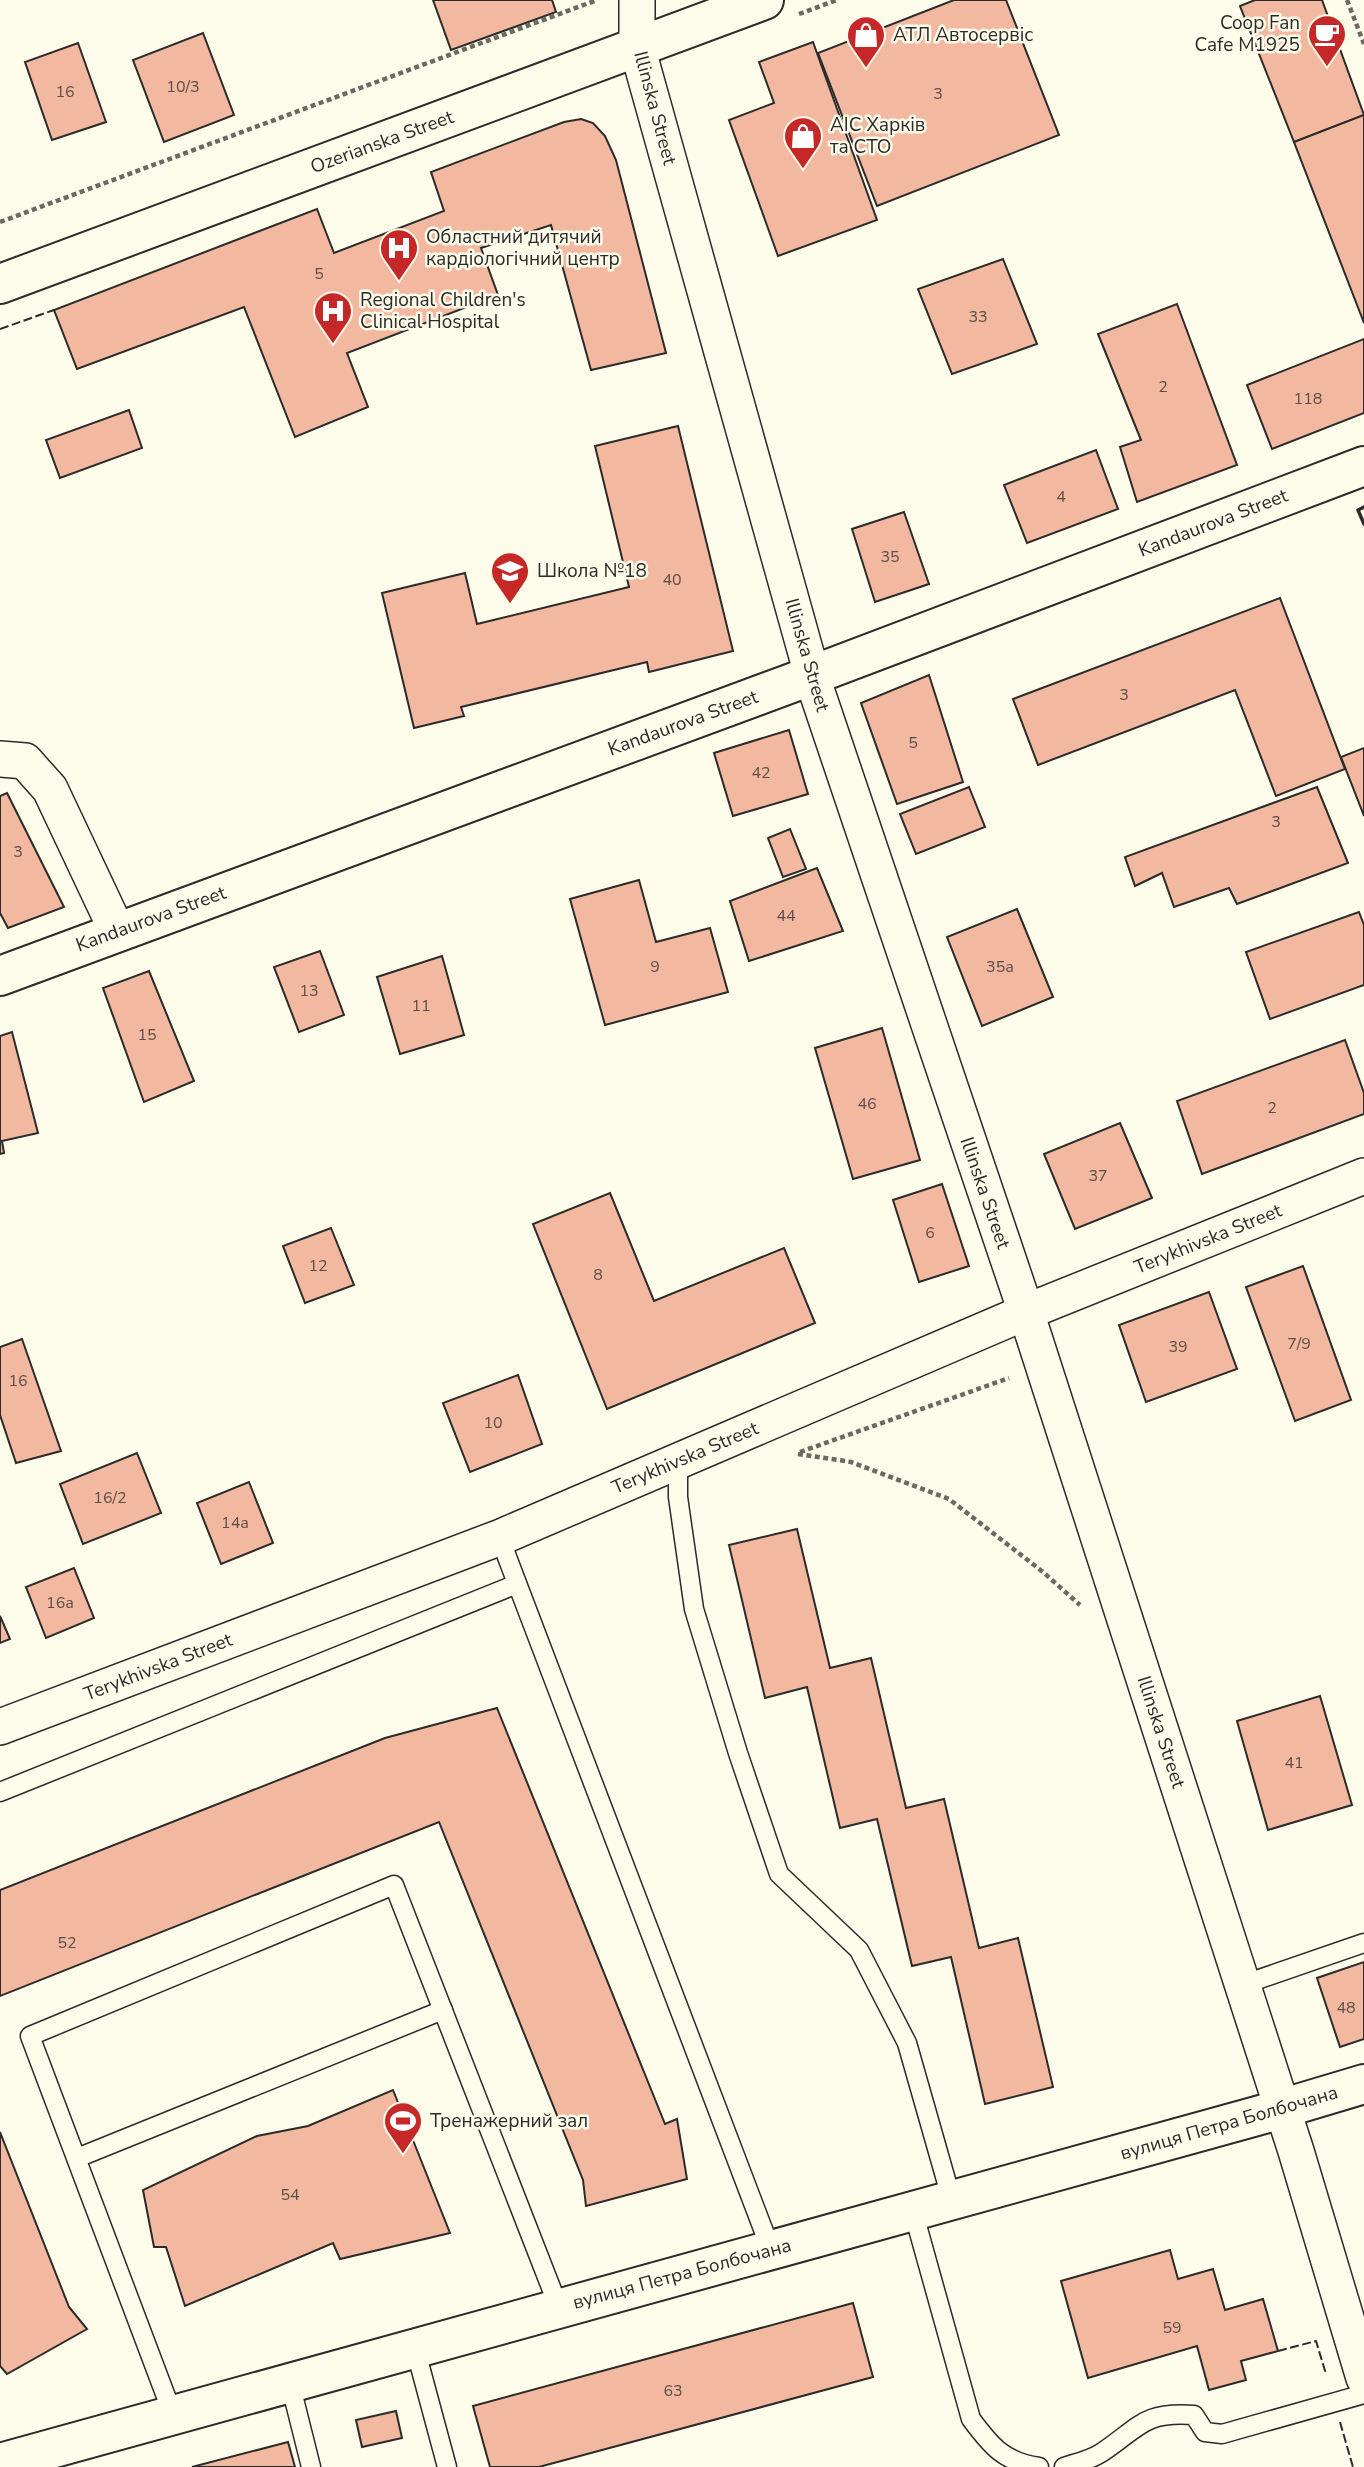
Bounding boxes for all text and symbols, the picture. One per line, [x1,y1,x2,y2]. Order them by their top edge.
place label: Coop Fan Cafe M1925 [1195,10,1300,58]
cafe icon: Coop Fan Cafe M1925 [1306,13,1348,68]
shop icon: АТЛ Автосервіс [845,14,887,69]
place label: АТЛ Автосервіс [893,22,1033,48]
street label: Illinska Street [627,48,683,168]
house number: 10/3 [166,76,200,98]
house number: 16 [55,81,75,103]
house number: 3 [933,83,943,105]
street label: Ozerianska Street [307,104,458,180]
place label: АІС Харків та СТО [830,112,925,160]
shop icon: АІС Харків та СТО [782,115,824,170]
place label: Областний дитячий кардіологічний центр [426,224,620,272]
hospital icon: Областний дитячий кардіологічний центр [378,227,420,282]
house number: 5 [314,263,324,285]
place label: Regional Children's Clinical Hospital [360,287,526,335]
hospital icon: Regional Children's Clinical Hospital [312,290,354,345]
house number: 33 [968,306,988,328]
house number: 2 [1158,376,1168,398]
house number: 118 [1294,388,1322,410]
street label: Kandaurova Street [1135,482,1292,563]
house number: 4 [1056,486,1066,508]
house number: 35 [880,546,900,568]
school or university icon: Школа №18 [489,550,531,605]
place label: Школа №18 [537,558,647,584]
house number: 40 [662,569,682,591]
street label: Illinska Street [778,595,836,715]
street label: Kandaurova Street [604,684,762,762]
house number: 3 [1119,684,1129,706]
house number: 5 [908,732,918,754]
house number: 42 [751,762,771,784]
house number: 3 [1271,811,1281,833]
house number: 3 [13,841,23,863]
street label: Kandaurova Street [72,880,230,958]
house number: 44 [776,905,796,927]
house number: 9 [650,956,660,978]
house number: 35а [986,956,1014,978]
house number: 13 [299,980,319,1002]
house number: 11 [411,995,431,1017]
house number: 15 [137,1024,157,1046]
house number: 46 [857,1093,877,1115]
house number: 2 [1267,1097,1277,1119]
street label: Illinska Street [954,1134,1016,1253]
house number: 37 [1088,1165,1108,1187]
street label: Terykhivska Street [1130,1197,1286,1280]
house number: 6 [925,1222,935,1244]
house number: 12 [308,1255,328,1277]
house number: 8 [593,1264,603,1286]
house number: 7/9 [1287,1333,1311,1355]
house number: 39 [1168,1336,1188,1358]
house number: 16 [8,1370,28,1392]
house number: 10 [483,1412,503,1434]
street label: Terykhivska Street [608,1415,763,1501]
house number: 16/2 [93,1487,127,1509]
house number: 14а [221,1512,249,1534]
house number: 16а [46,1592,74,1614]
street label: Terykhivska Street [80,1627,236,1707]
street label: Illinska Street [1131,1673,1191,1792]
house number: 41 [1284,1752,1304,1774]
house number: 52 [57,1932,77,1954]
house number: 48 [1336,1997,1356,2019]
street label: вулиця Петра Болбочана [1117,2079,1341,2167]
sports icon: Тренажерний зал [382,2100,424,2155]
place label: Тренажерний зал [430,2108,588,2134]
house number: 54 [280,2184,300,2206]
street label: вулиця Петра Болбочана [570,2232,794,2316]
house number: 59 [1162,2317,1182,2339]
house number: 63 [663,2380,683,2402]

